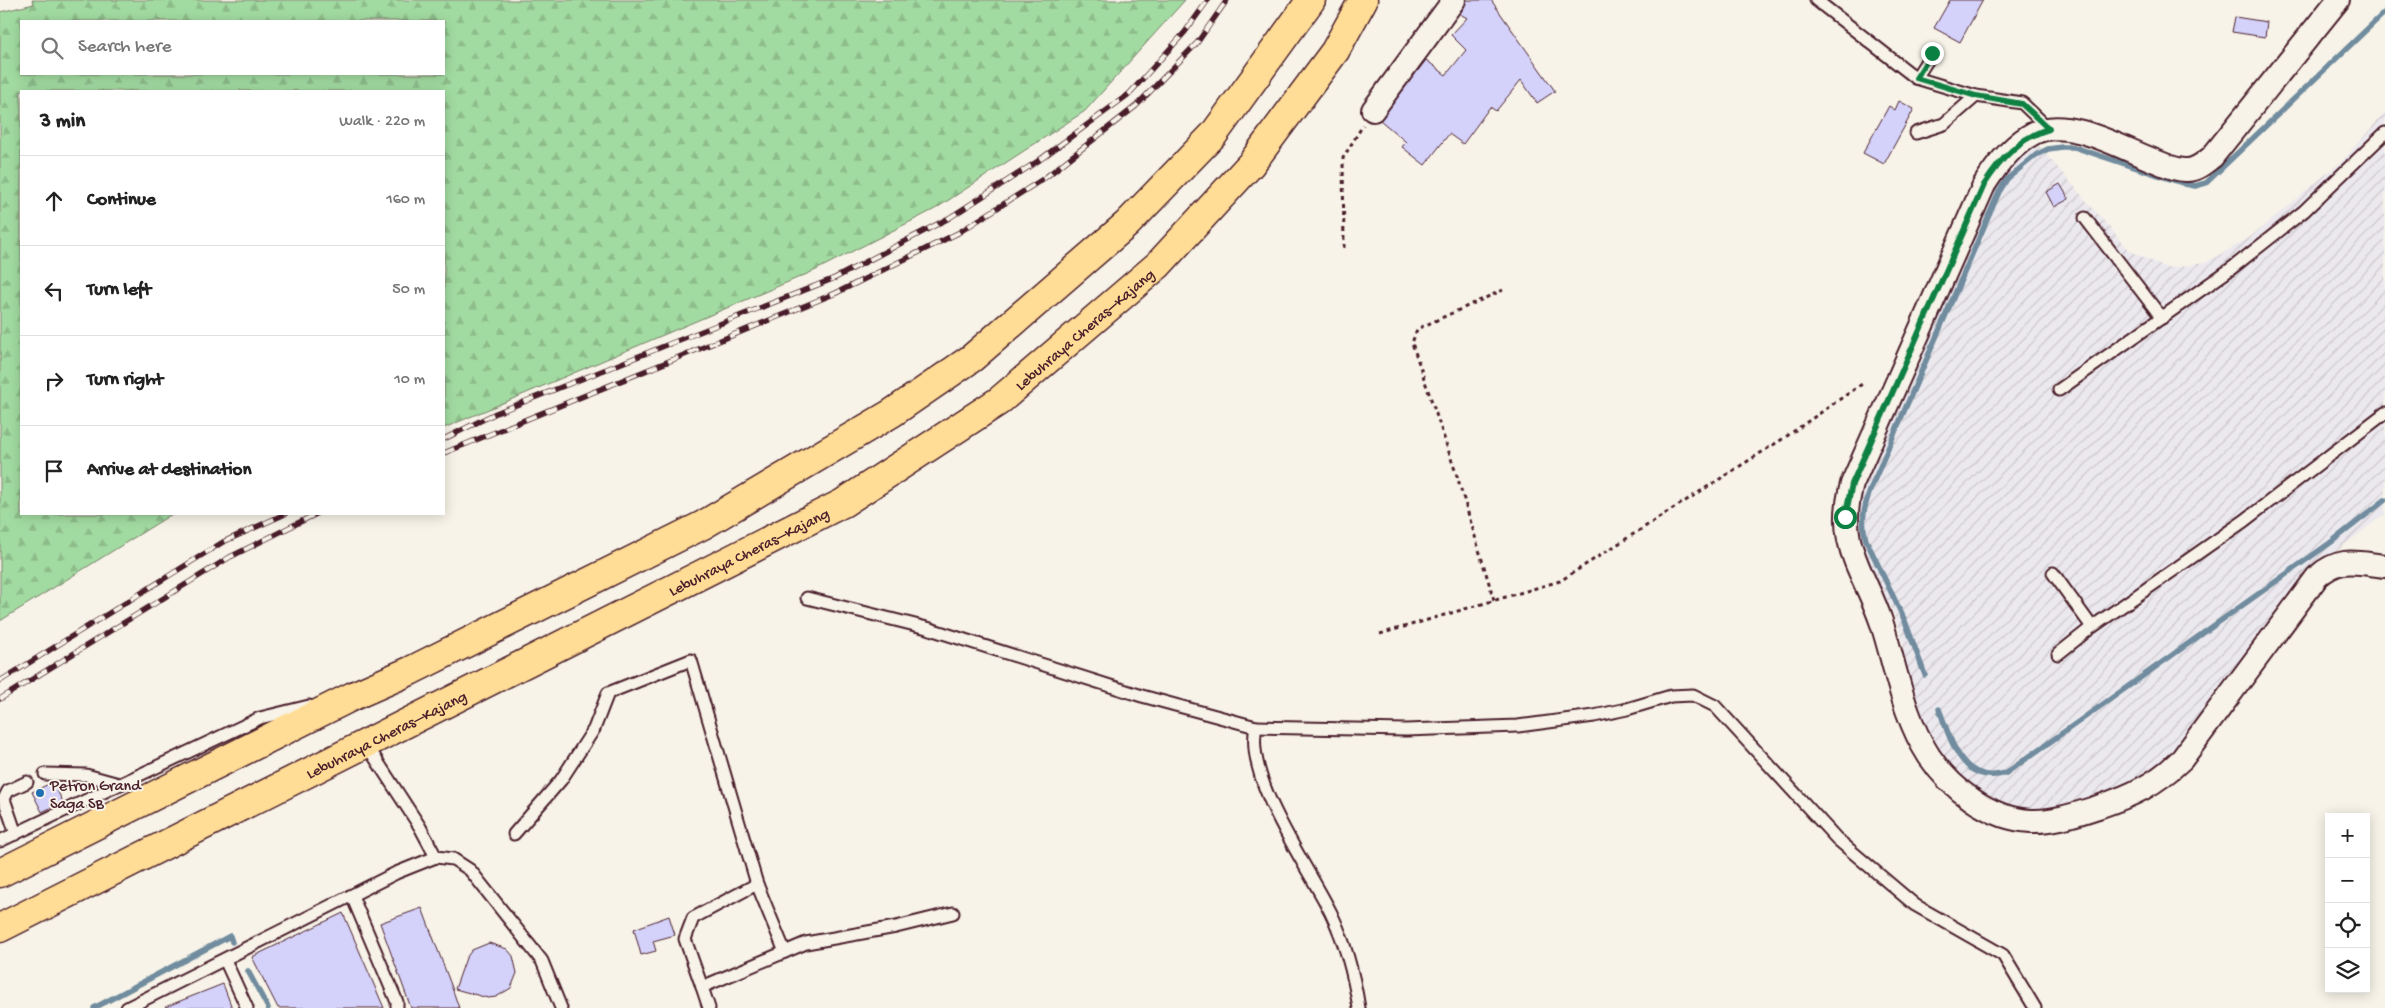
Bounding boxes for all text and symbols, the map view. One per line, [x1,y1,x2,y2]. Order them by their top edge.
search box [20,20,445,75]
icon: search [38,34,66,62]
text: Search here [78,36,172,59]
route end [1921,42,1944,65]
text: 3 min [40,110,85,135]
text: Walk · 220 m [339,113,425,132]
icon: ahead [40,187,68,215]
text: Continue [87,189,156,212]
text: 160 m [386,191,425,210]
street label: Lebuhraya Cheras–Kajang [1012,266,1160,396]
icon: left [40,277,68,305]
text: Turn left [87,279,151,302]
text: 50 m [392,281,425,300]
icon: right [40,367,68,395]
text: Turn right [87,369,163,392]
text: 10 m [394,371,425,390]
icon: arrive [40,457,68,485]
text: Arrive at destination [87,459,251,482]
street label: Lebuhraya Cheras–Kajang [666,505,833,602]
route start [1834,506,1857,529]
street label: Lebuhraya Cheras–Kajang [304,688,471,785]
place label: Petron Grand Saga SB [49,778,142,815]
marker: Petron Grand Saga SB [34,787,46,799]
map controls [2325,813,2370,993]
button: + [2325,813,2370,858]
button: − [2325,858,2370,903]
button: locate [2325,903,2370,948]
button: layers [2325,948,2370,993]

